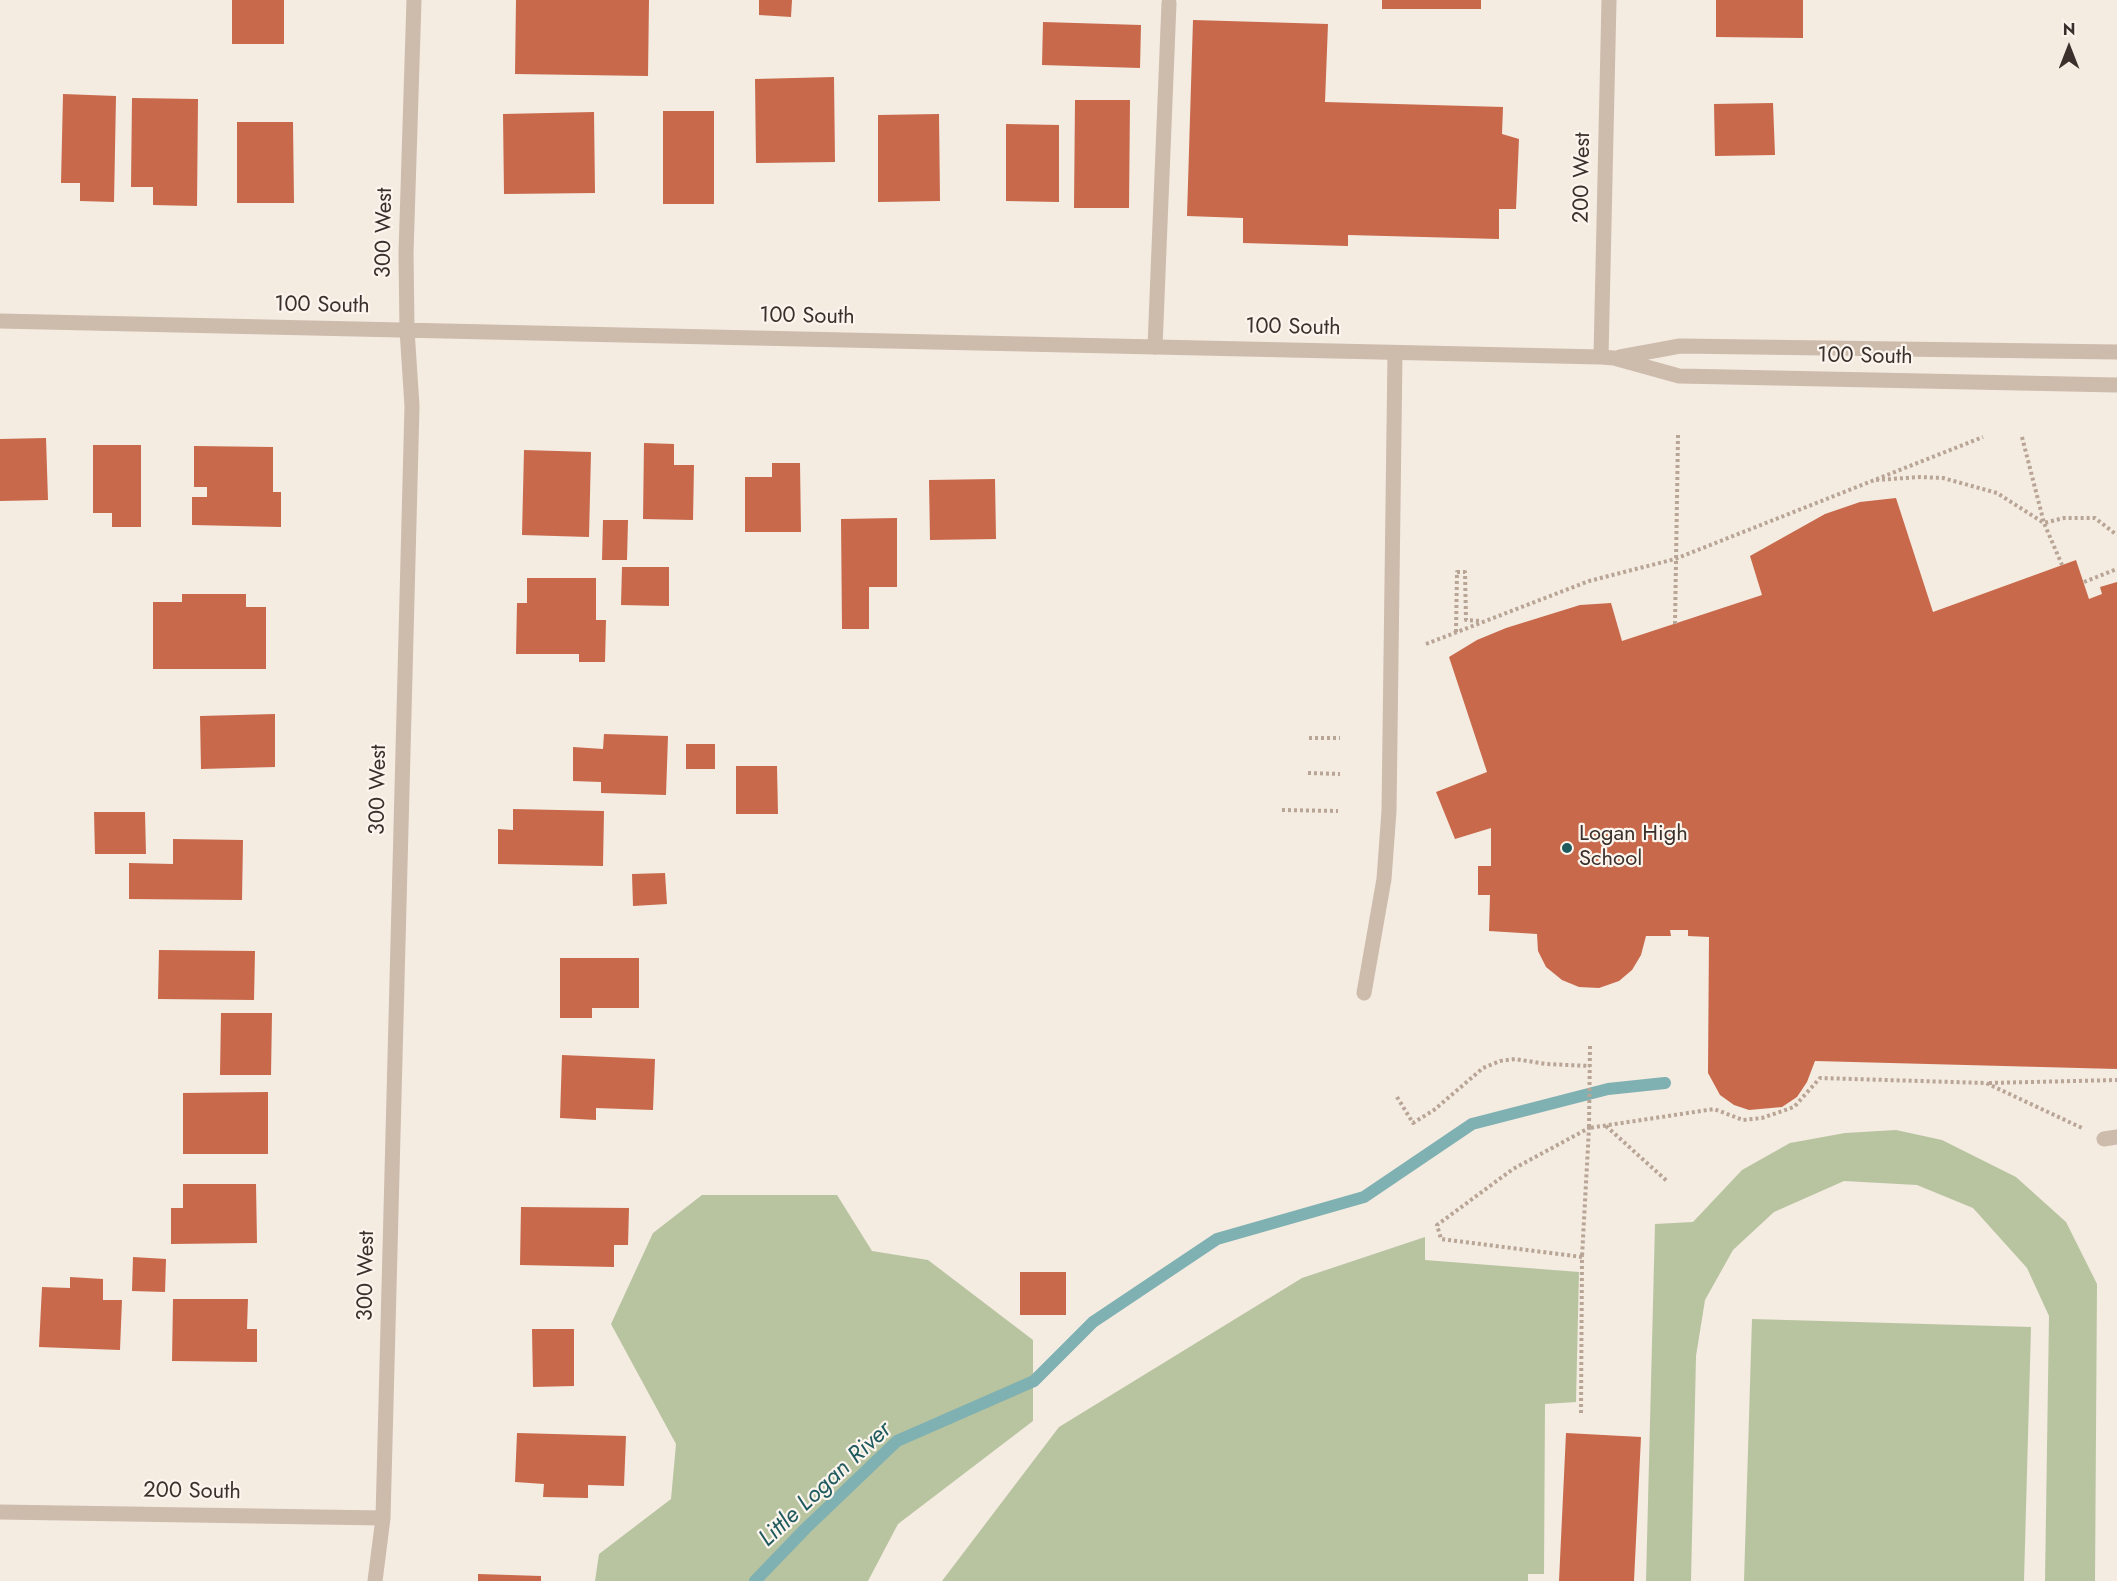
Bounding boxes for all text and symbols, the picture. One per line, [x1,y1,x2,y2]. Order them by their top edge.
north arrow [2039,18,2099,78]
text: N [2063,18,2075,41]
street label: 200 West [1569,132,1597,224]
street label: 300 West [371,188,399,278]
street label: 100 South [274,292,370,320]
street label: 100 South [759,303,855,331]
street label: 100 South [1245,314,1341,342]
street label: 100 South [1817,343,1913,371]
street label: 300 West [365,745,393,835]
place label: Logan High School [1579,822,1688,873]
marker: Logan High School [1560,841,1574,855]
street label: 300 West [353,1231,381,1321]
water label: Little Logan River [754,1416,898,1554]
street label: 200 South [143,1478,241,1506]

